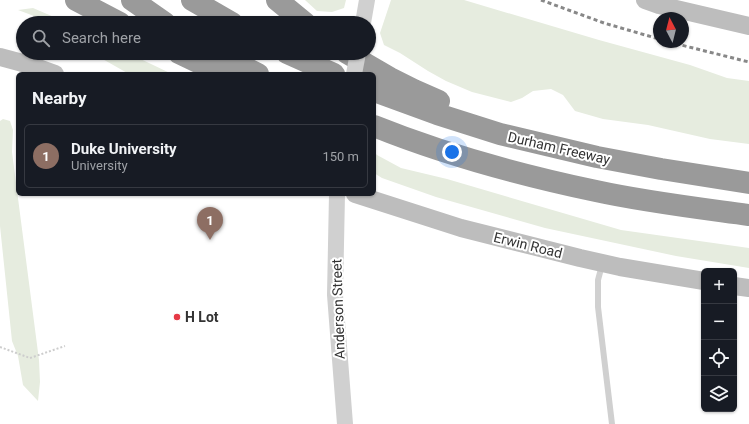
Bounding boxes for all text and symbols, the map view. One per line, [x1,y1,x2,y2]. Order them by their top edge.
north arrow [653,12,689,48]
search box [16,16,376,60]
icon: search [30,27,52,49]
text: Search here [62,29,141,47]
text: Nearby [32,88,87,108]
street label: Durham Freeway [506,128,612,168]
text: Duke University [71,140,177,158]
your location [442,142,462,162]
text: 1 [42,149,50,164]
text: 150 m [322,149,359,164]
text: University [71,158,128,173]
pin: 1 [197,207,223,240]
street label: Erwin Road [492,229,564,261]
street label: Anderson Street [328,258,348,359]
map controls [701,268,737,412]
button: + [701,268,737,304]
button: − [701,304,737,340]
place label: H Lot [185,309,219,325]
marker: H Lot [172,312,182,322]
button: locate [701,340,737,376]
button: layers [701,376,737,412]

